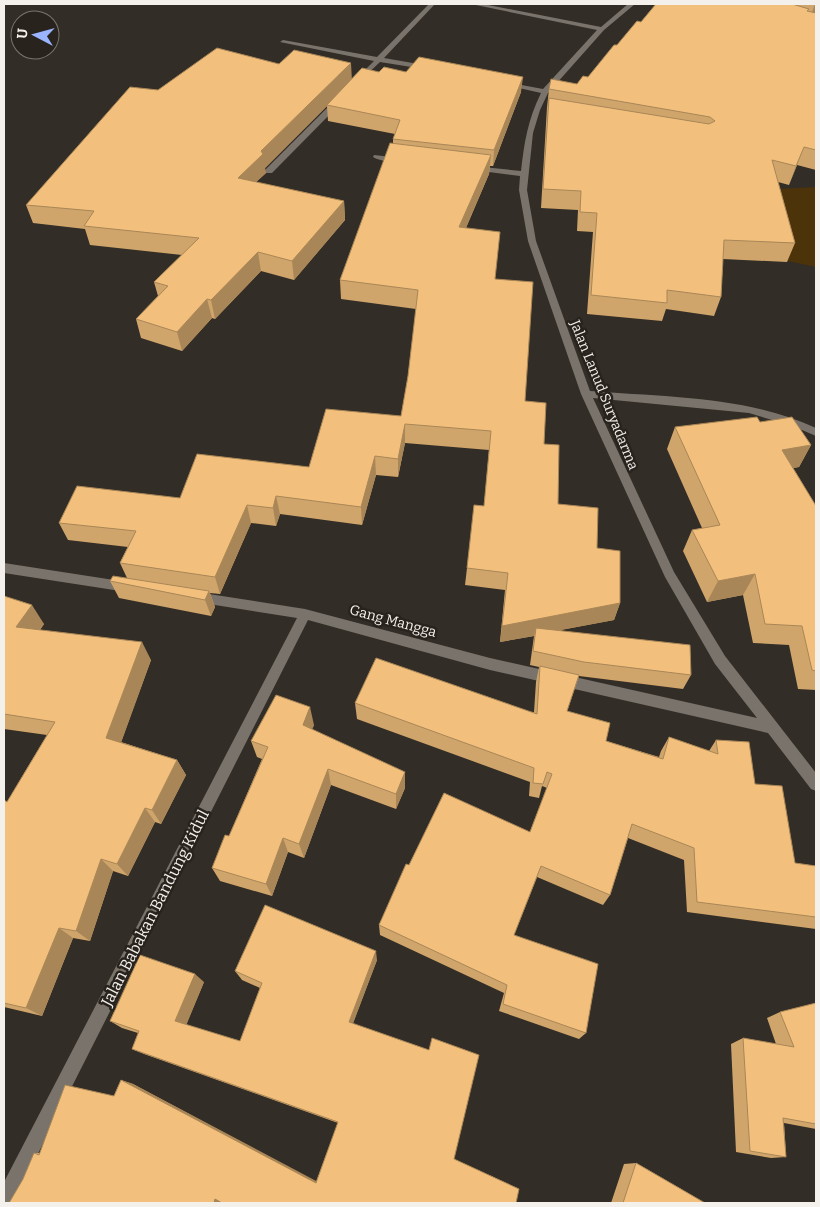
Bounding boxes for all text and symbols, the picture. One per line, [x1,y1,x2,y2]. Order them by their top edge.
north arrow [10,10,60,60]
text: U [14,27,32,40]
street label: Jalan Lanud Suryadarma [566,317,642,473]
street label: Gang Mangga [348,601,439,641]
street label: Jalan Babakan Bandung Kidul [97,806,213,1010]

